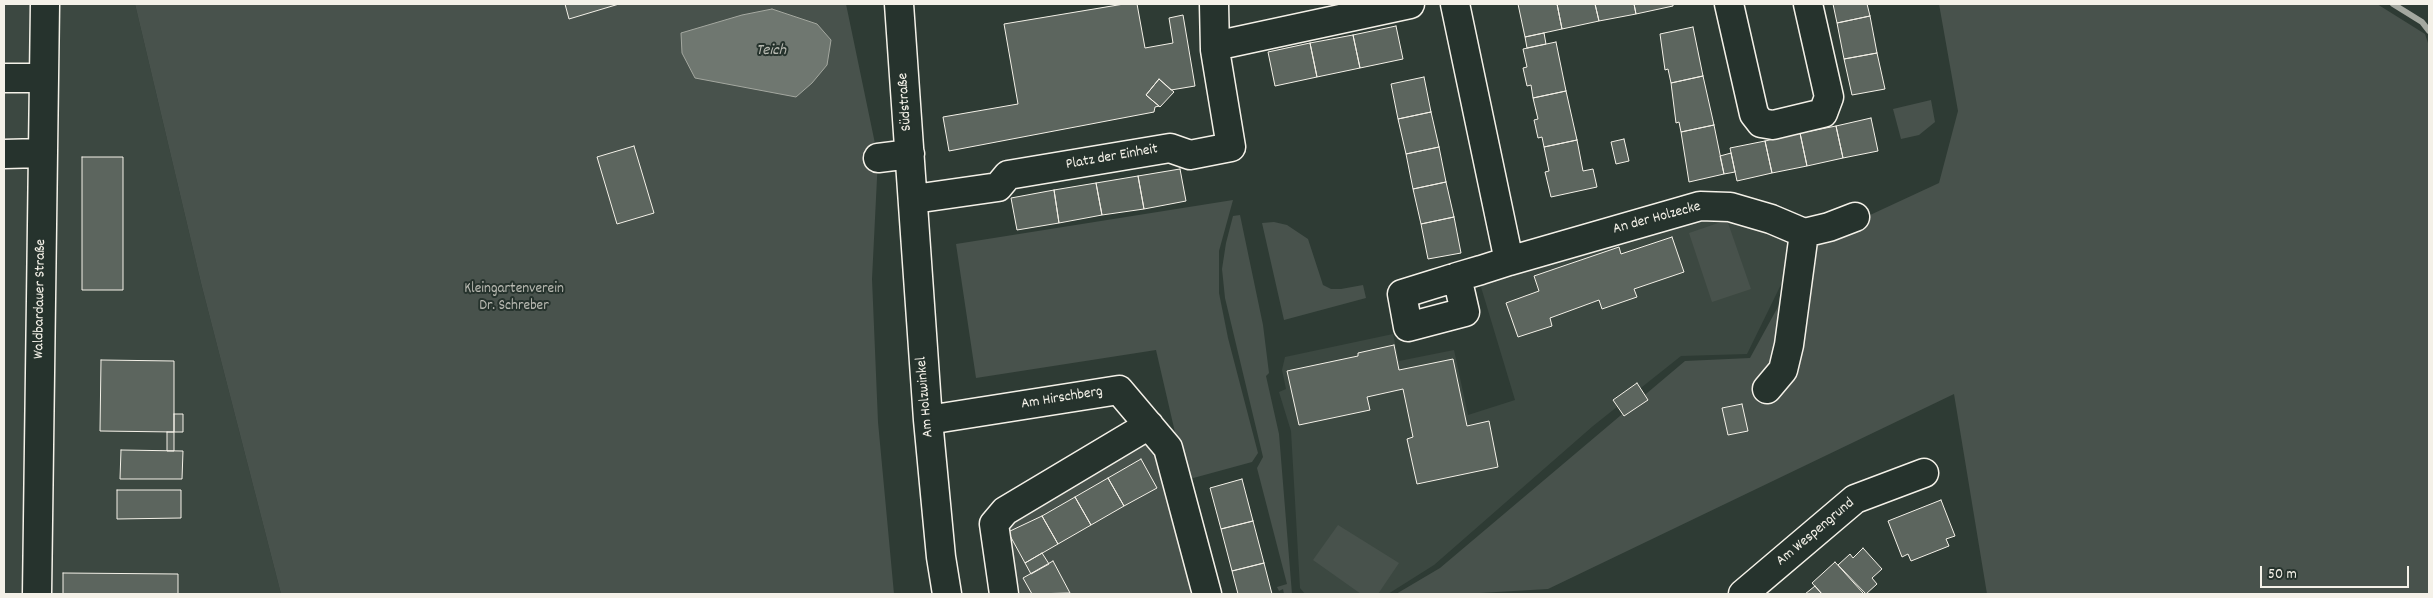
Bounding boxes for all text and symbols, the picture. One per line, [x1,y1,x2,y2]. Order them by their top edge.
water label: Teich [756,42,786,62]
street label: Südstraße [895,72,917,132]
street label: Platz der Einheit [1065,141,1159,175]
street label: An der Holzecke [1611,199,1703,239]
street label: Waldbardauer Straße [31,239,51,359]
park label: Kleingartenverein Dr. Schreber [464,281,564,316]
street label: Am Holzwinkel [913,356,939,438]
street label: Am Hirschberg [1020,384,1104,414]
street label: Am Wespengrund [1773,495,1859,571]
scale bar [2263,556,2412,588]
text: 50 m [2268,564,2297,586]

